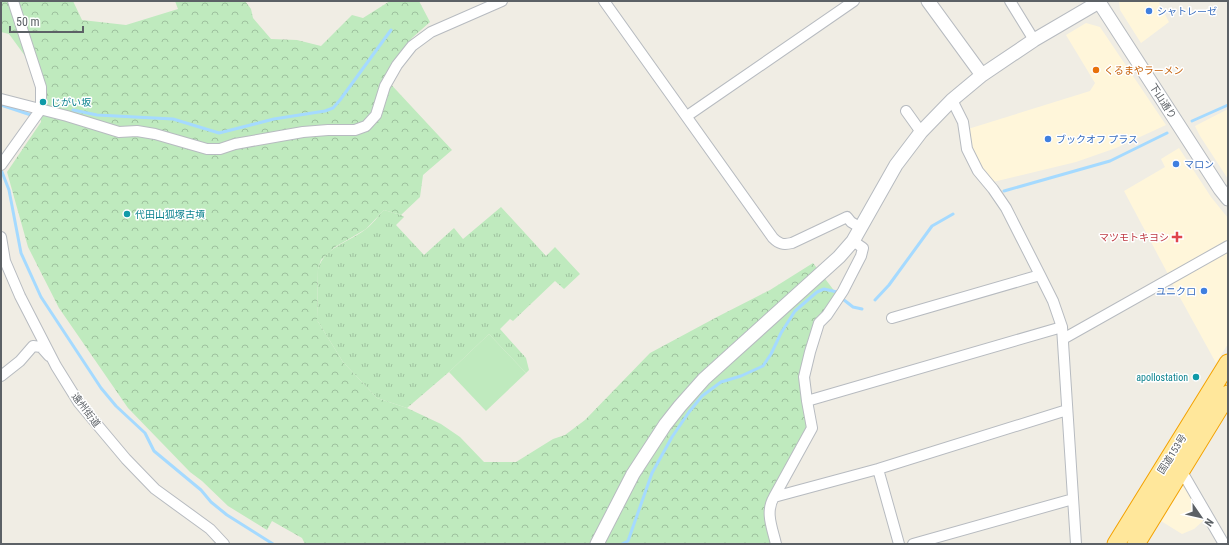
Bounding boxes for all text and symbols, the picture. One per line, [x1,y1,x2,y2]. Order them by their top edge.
marker: シャトレーゼ [1144,6,1154,16]
place label: シャトレーゼ [1157,6,1217,17]
scale bar [10,8,83,34]
text: 50 m [16,15,40,29]
marker: くるまやラーメン [1091,65,1101,75]
place label: くるまやラーメン [1104,65,1183,76]
street label: 下山通り [1147,81,1179,121]
marker: じがい坂 [38,97,48,107]
place label: じがい坂 [51,97,91,108]
marker: ブックオフ プラス [1043,134,1053,144]
place label: ブックオフ プラス [1056,134,1138,145]
marker: マロン [1171,159,1181,169]
place label: マロン [1184,159,1214,170]
marker: 代田山狐塚古墳 [122,209,132,219]
place label: 代田山狐塚古墳 [135,209,205,220]
place label: マツモトキヨシ [1099,232,1169,243]
marker: マツモトキヨシ [1172,232,1182,242]
place label: ユニクロ [1156,286,1196,297]
marker: ユニクロ [1199,286,1209,296]
place label: apollostation [1136,372,1188,383]
marker: apollostation [1191,372,1201,382]
street label: 遠州街道 [70,391,102,429]
street label: 国道153号 [1155,432,1189,476]
north arrow [1181,497,1221,537]
text: N [1201,516,1216,529]

